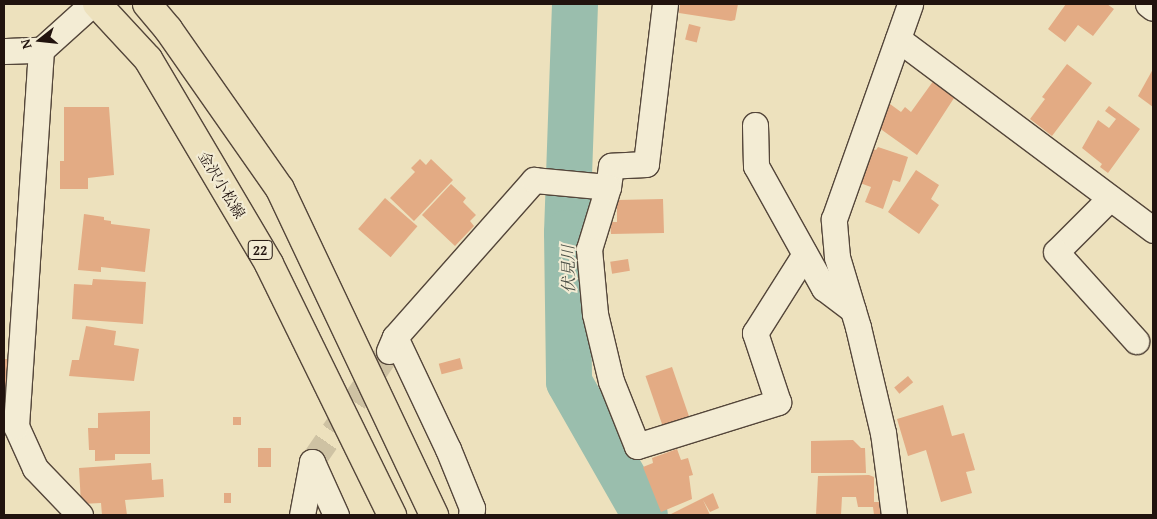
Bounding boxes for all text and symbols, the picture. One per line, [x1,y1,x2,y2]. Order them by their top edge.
north arrow [15,15,65,65]
text: N [15,37,36,51]
street label: 金沢小松線 [195,148,249,222]
road number: 22 [248,238,272,262]
water label: 伏見川 [558,245,578,293]

